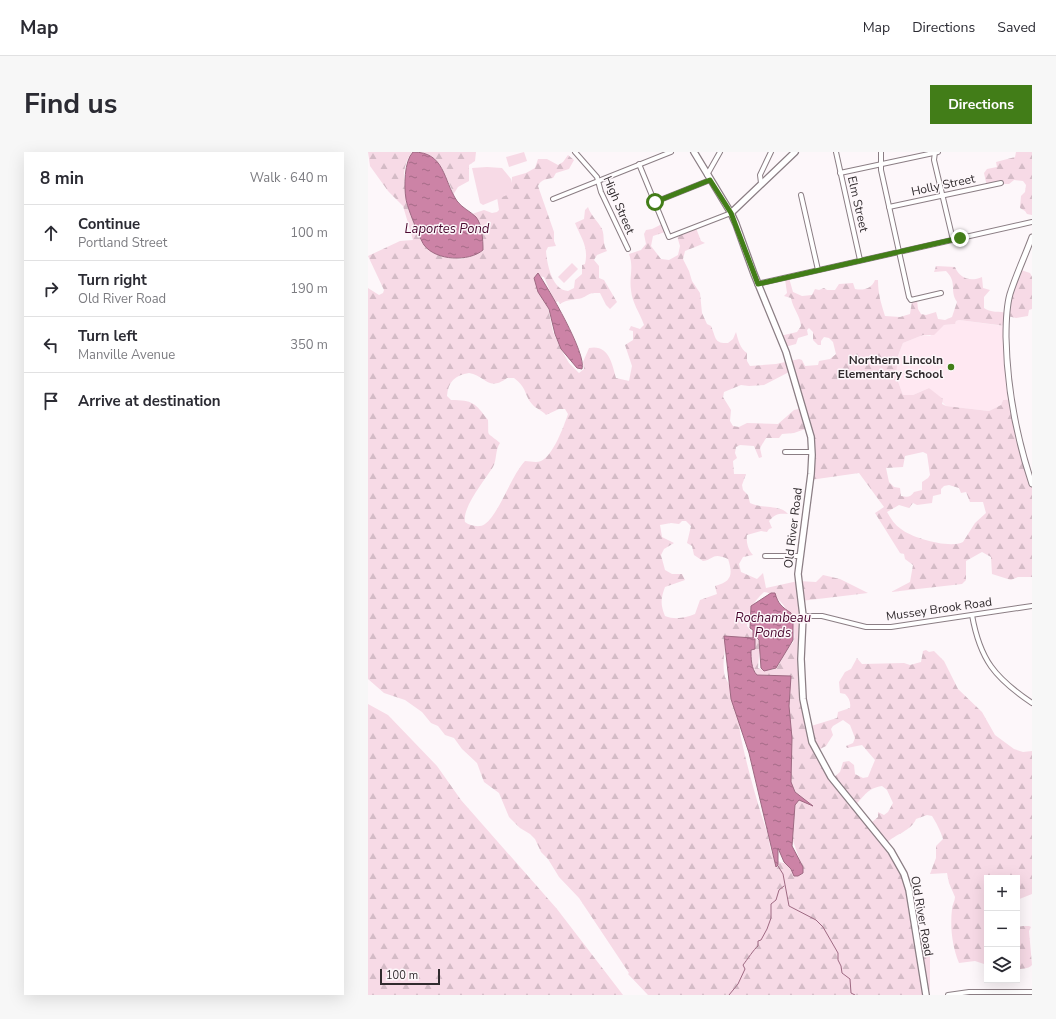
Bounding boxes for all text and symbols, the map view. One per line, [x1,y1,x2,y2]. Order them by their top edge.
text: Map [20,15,58,41]
text: Map [863,18,890,37]
text: Directions [912,18,975,37]
text: Saved [997,18,1036,37]
text: Find us [24,85,118,123]
button: Directions [930,85,1032,124]
text: 8 min [40,167,84,190]
text: Walk · 640 m [250,169,328,187]
street label: Holly Street [910,170,977,200]
street label: High Street [600,174,639,237]
street label: Elm Street [844,175,872,234]
route start [646,193,664,211]
text: Continue [78,214,140,234]
water label: Laportes Pond [405,220,490,238]
icon: ahead [40,222,62,244]
text: 100 m [290,224,328,242]
route end [951,229,969,247]
text: Portland Street [78,234,167,252]
text: Turn right [78,270,147,290]
icon: right [40,278,62,300]
text: 190 m [290,280,328,298]
text: Old River Road [78,290,166,308]
text: Turn left [78,326,137,346]
icon: left [40,334,62,356]
text: 350 m [290,336,328,354]
text: Manville Avenue [78,346,175,364]
place label: Northern Lincoln Elementary School [838,352,943,382]
marker: Northern Lincoln Elementary School [946,362,956,372]
icon: arrive [40,390,62,412]
text: Arrive at destination [78,391,221,411]
street label: Old River Road [780,487,806,569]
street label: Mussey Brook Road [885,594,993,624]
water label: Rochambeau Ponds [735,609,811,642]
street label: Old River Road [907,875,937,957]
map controls [984,875,1020,983]
button: + [984,875,1020,911]
button: − [984,911,1020,947]
button: layers [984,947,1020,983]
scale bar [380,967,440,986]
text: 100 m [386,968,418,983]

